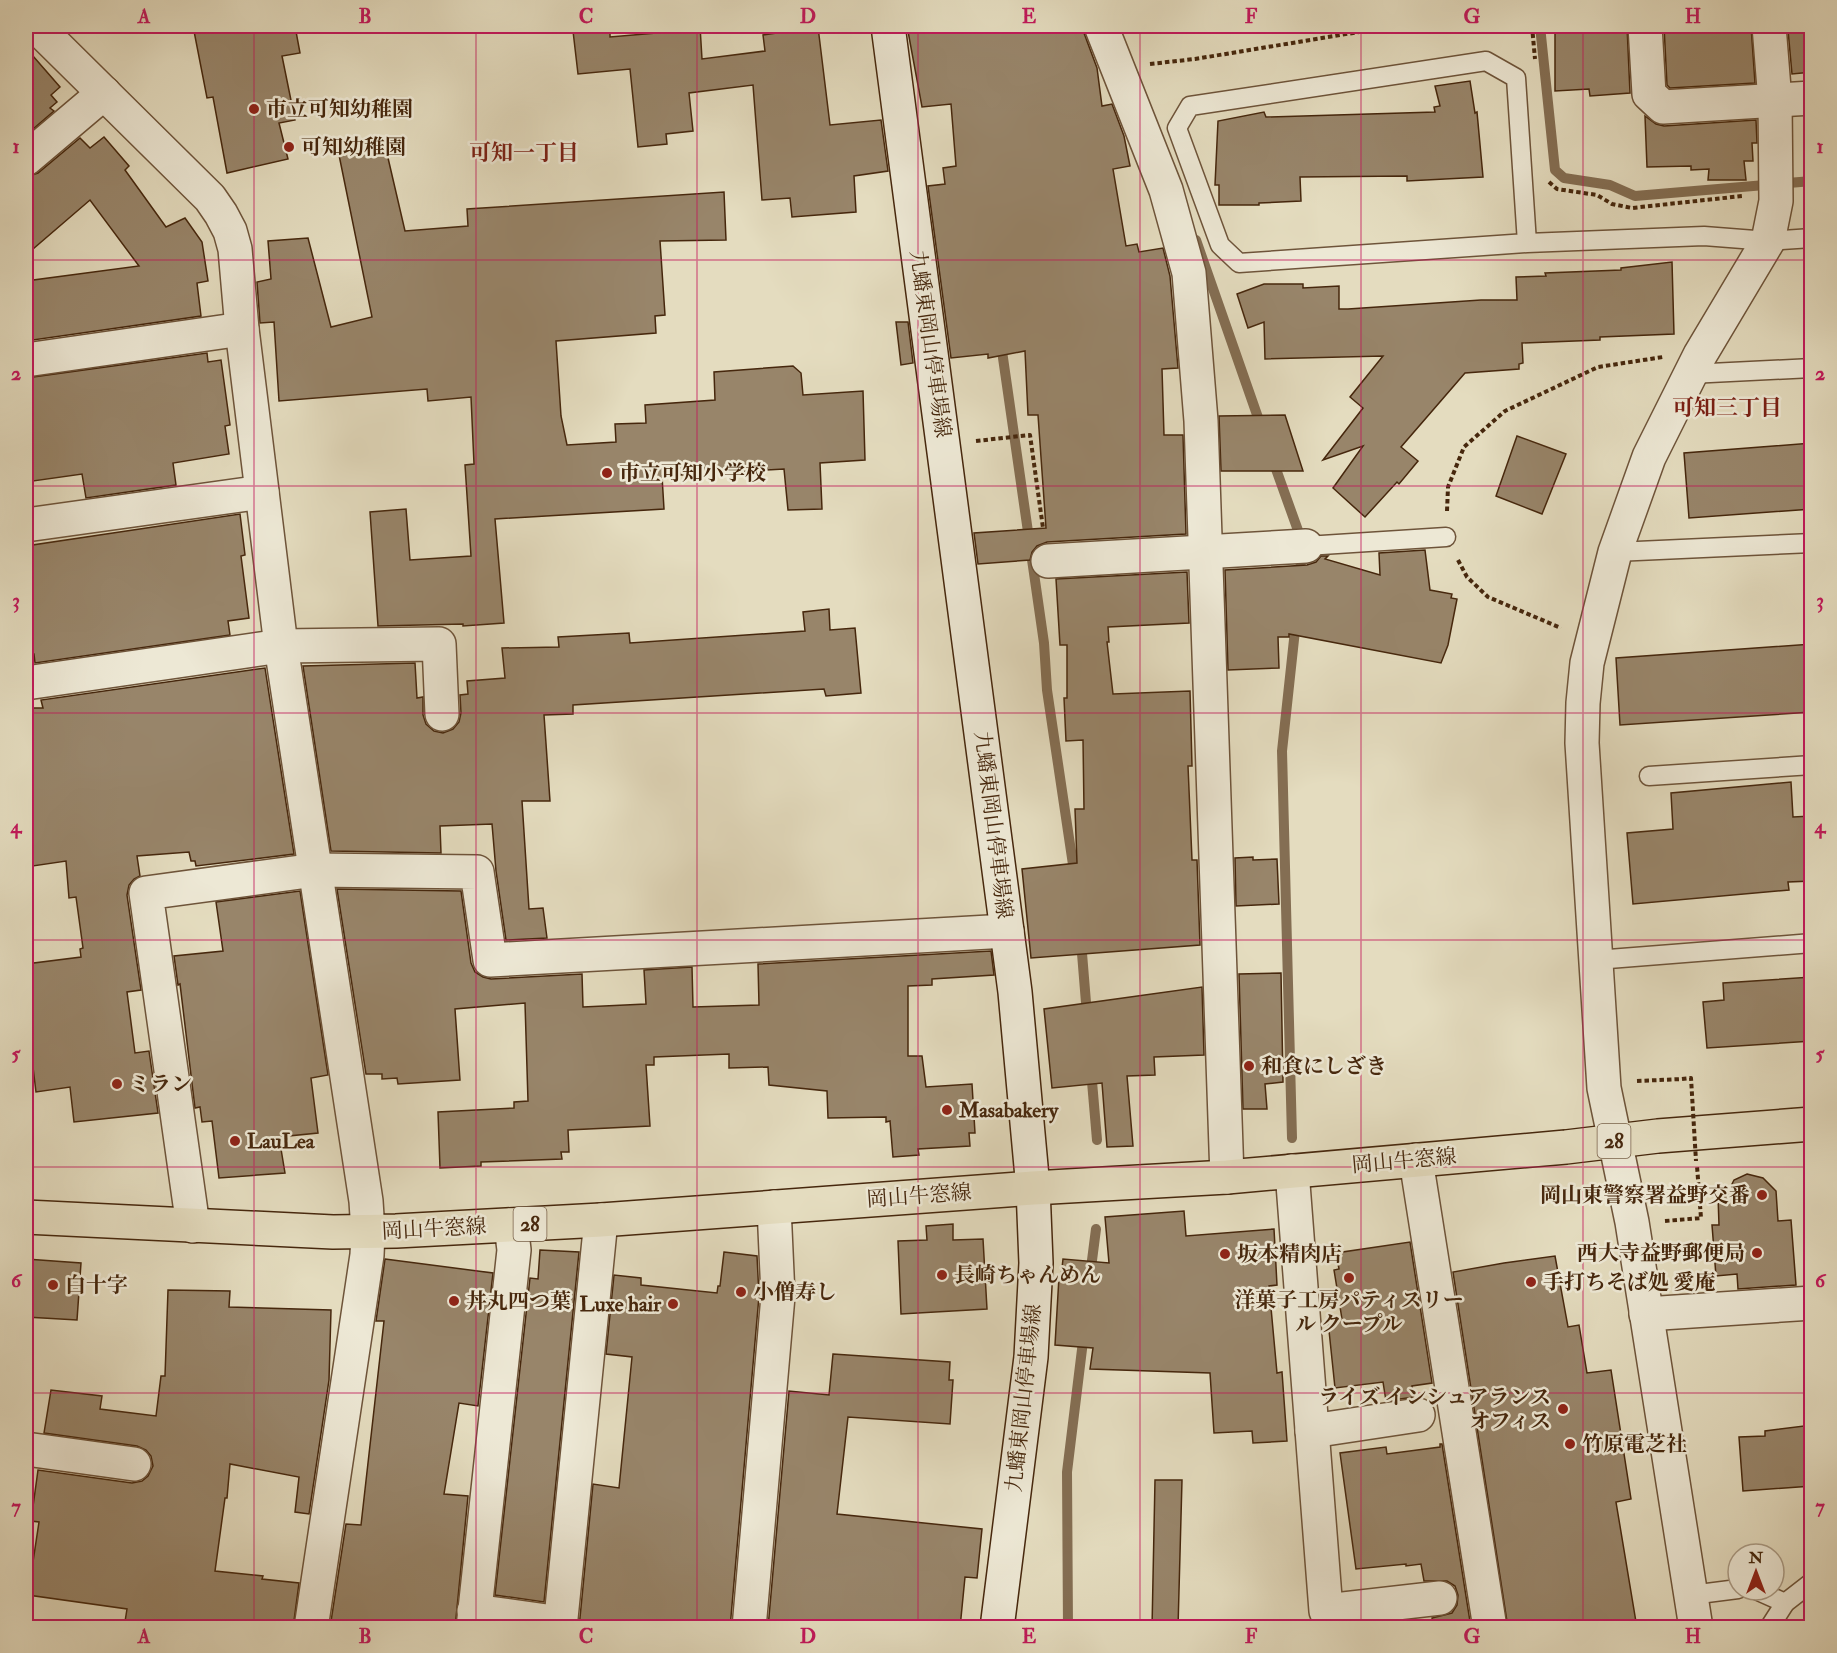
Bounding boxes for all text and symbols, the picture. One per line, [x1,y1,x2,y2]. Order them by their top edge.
text: A [137,4,151,29]
text: B [358,4,372,29]
text: C [579,4,593,29]
text: D [800,4,816,29]
text: E [1022,4,1037,29]
text: F [1245,4,1258,29]
text: G [1464,4,1481,29]
text: H [1685,4,1701,29]
place label: 市立可知幼稚園 [266,96,413,123]
marker: 市立可知幼稚園 [247,102,261,116]
text: 1 [12,134,20,159]
place label: 可知幼稚園 [301,134,406,161]
text: 1 [1816,134,1824,159]
district label: 可知一丁目 [469,139,579,167]
marker: 可知幼稚園 [282,140,296,154]
street label: 九蟠東岡山停車場線 [903,249,957,439]
text: 2 [11,361,21,386]
text: 2 [1815,361,1825,386]
district label: 可知三丁目 [1672,394,1782,422]
place label: 市立可知小学校 [619,460,766,487]
marker: 市立可知小学校 [600,466,614,480]
text: 3 [12,588,20,613]
text: 3 [1816,588,1824,613]
street label: 九蟠東岡山停車場線 [968,730,1018,920]
text: 4 [10,814,23,839]
text: 4 [1814,814,1827,839]
text: 5 [12,1041,22,1066]
text: 5 [1816,1041,1826,1066]
place label: 和食にしざき [1261,1053,1387,1080]
marker: 和食にしざき [1242,1059,1256,1073]
place label: ミラン [129,1071,192,1098]
marker: ミラン [110,1077,124,1091]
place label: Masabakery [958,1097,1059,1124]
marker: Masabakery [940,1103,954,1117]
road number: 28 [1598,1124,1630,1158]
place label: LauLea [247,1128,316,1155]
marker: LauLea [228,1134,242,1148]
street label: 岡山牛窓線 [1351,1143,1457,1179]
street label: 岡山牛窓線 [866,1179,972,1213]
place label: 岡山東警察署益野交番 [1540,1182,1750,1209]
marker: 岡山東警察署益野交番 [1755,1188,1769,1202]
road number: 28 [514,1207,546,1241]
street label: 岡山牛窓線 [381,1213,487,1245]
place label: 西大寺益野郵便局 [1577,1240,1745,1267]
place label: 坂本精肉店 [1237,1241,1342,1268]
marker: 西大寺益野郵便局 [1750,1246,1764,1260]
marker: 坂本精肉店 [1218,1247,1232,1261]
place label: 長崎ちゃんめん [954,1262,1101,1289]
text: 6 [11,1268,23,1293]
marker: 長崎ちゃんめん [935,1268,949,1282]
text: 6 [1815,1268,1827,1293]
place label: 手打ちそば処 愛庵 [1543,1269,1715,1296]
marker: 洋菓子工房パティスリー ル クープル [1342,1271,1356,1285]
place label: 白十字 [65,1272,128,1299]
marker: 手打ちそば処 愛庵 [1524,1275,1538,1289]
marker: 白十字 [46,1278,60,1292]
place label: 小僧寿し [753,1279,837,1306]
marker: 小僧寿し [734,1285,748,1299]
place label: 洋菓子工房パティスリー ル クープル [1234,1287,1464,1338]
place label: 丼丸四つ葉 [466,1288,571,1315]
place label: Luxe hair [579,1291,662,1318]
marker: 丼丸四つ葉 [447,1294,461,1308]
marker: Luxe hair [666,1297,680,1311]
street label: 九蟠東岡山停車場線 [1001,1303,1047,1493]
place label: ライズ インシュアランス オフィス [1318,1384,1551,1435]
marker: ライズ インシュアランス オフィス [1556,1402,1570,1416]
place label: 竹原電芝社 [1582,1431,1687,1458]
marker: 竹原電芝社 [1563,1437,1577,1451]
text: 7 [11,1494,21,1519]
text: 7 [1815,1494,1825,1519]
north arrow [1726,1542,1786,1602]
text: N [1748,1548,1764,1568]
text: A [137,1624,151,1649]
text: B [358,1624,372,1649]
text: C [579,1624,593,1649]
text: D [800,1624,816,1649]
text: E [1022,1624,1037,1649]
text: F [1245,1624,1258,1649]
text: G [1464,1624,1481,1649]
text: H [1685,1624,1701,1649]

